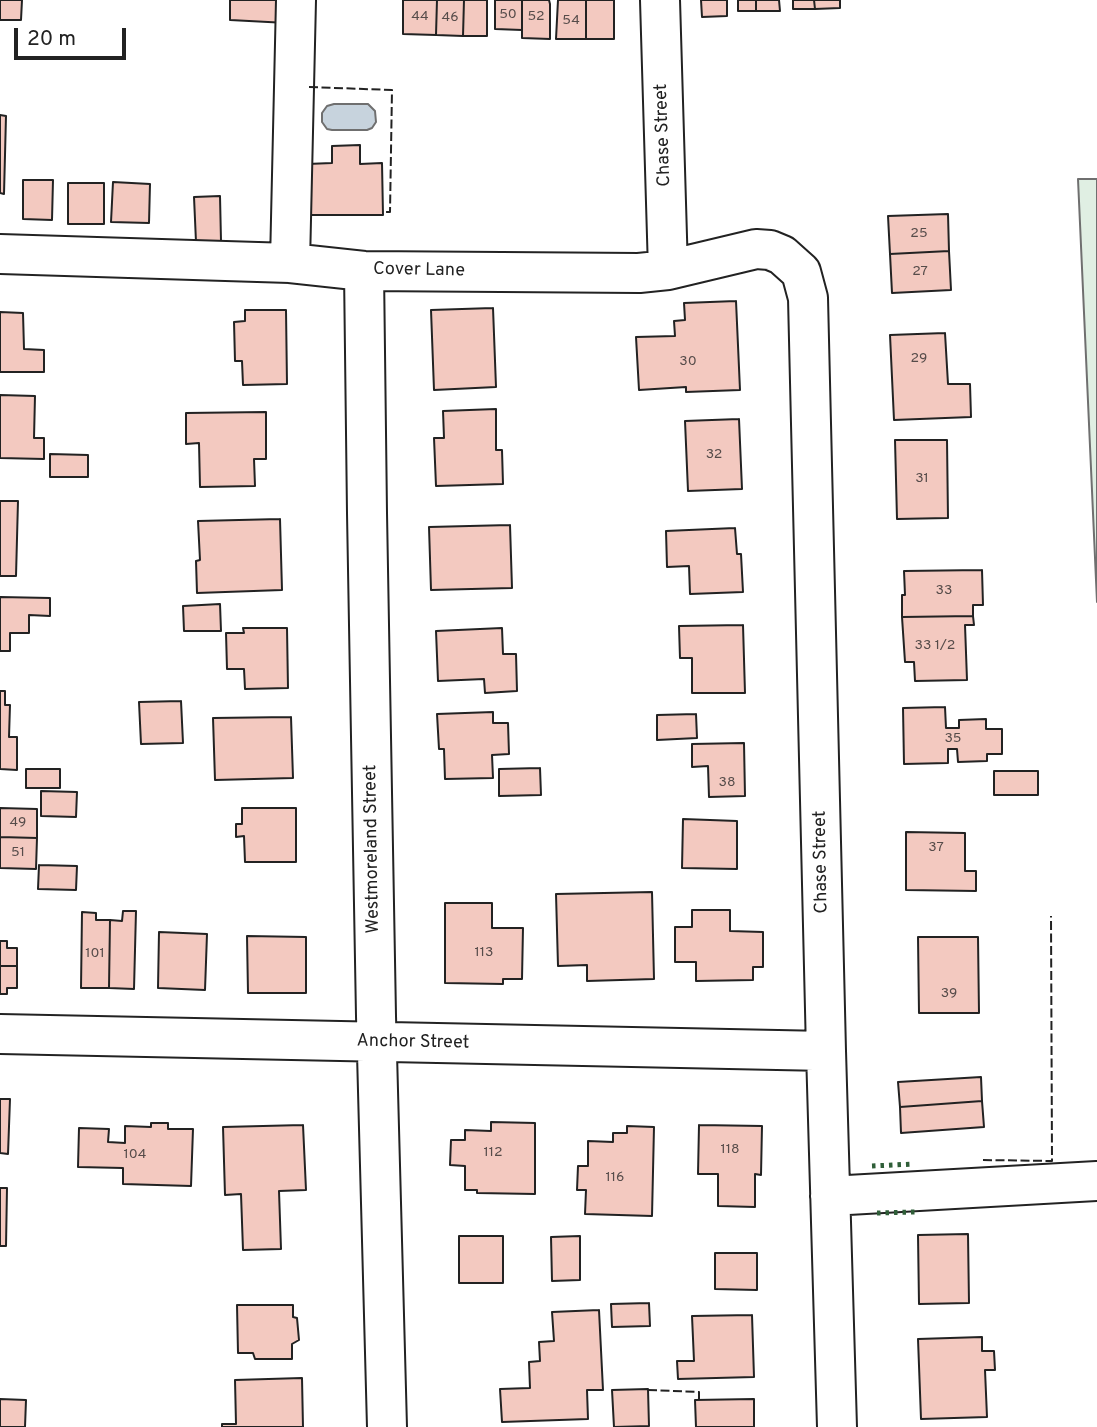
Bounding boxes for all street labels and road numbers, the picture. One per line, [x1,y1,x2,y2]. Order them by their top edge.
street label: Chase Street [651,83,677,187]
street label: Cover Lane [373,259,465,283]
street label: Westmoreland Street [361,764,385,934]
street label: Chase Street [810,810,834,914]
street label: Anchor Street [356,1031,470,1055]

